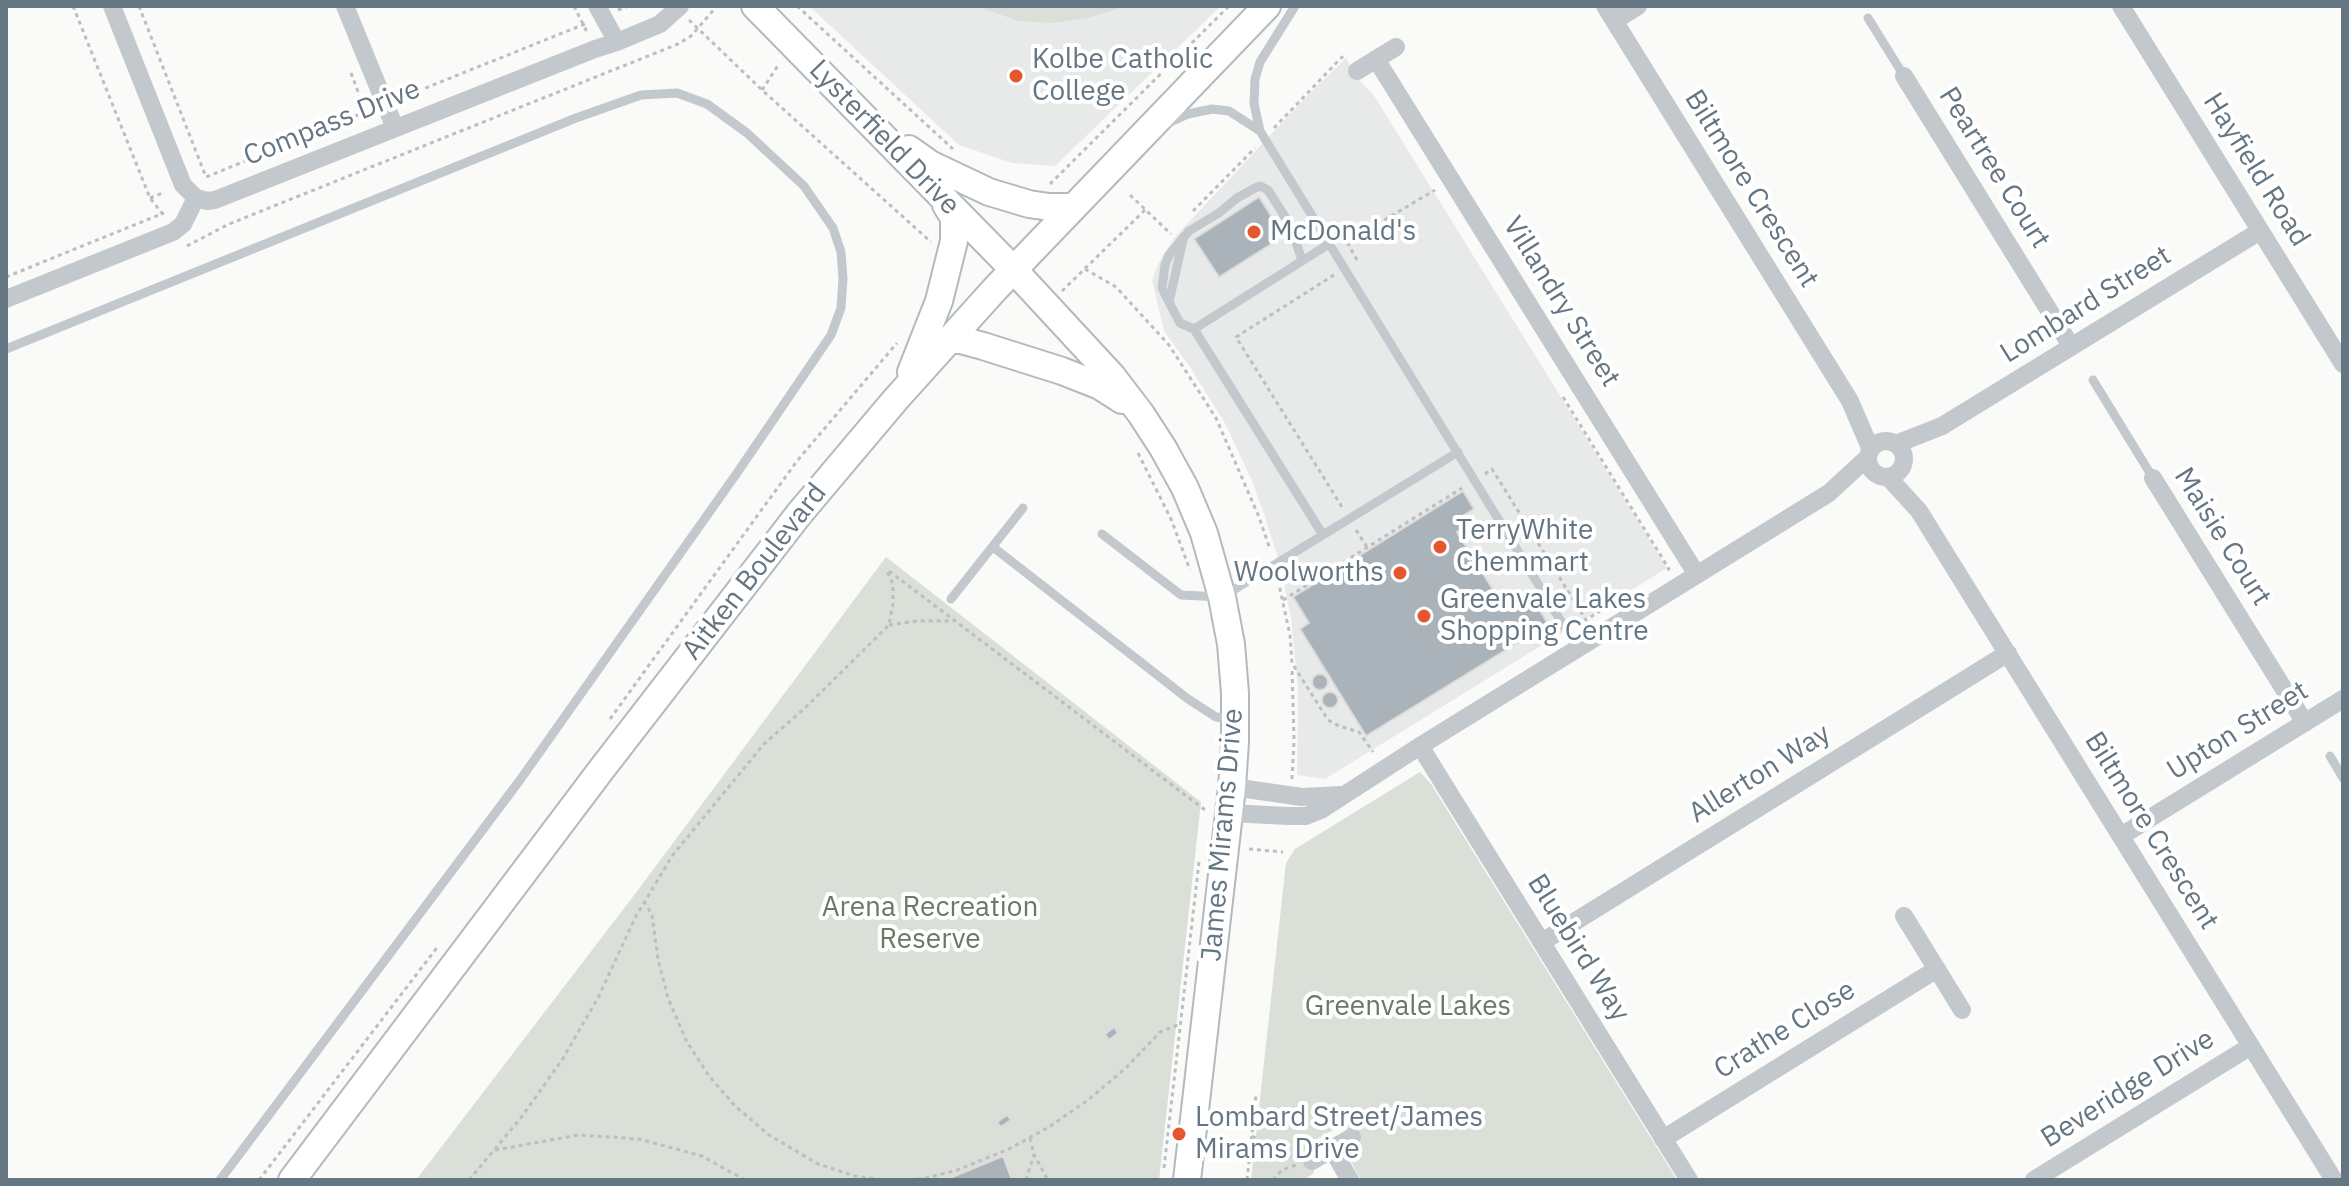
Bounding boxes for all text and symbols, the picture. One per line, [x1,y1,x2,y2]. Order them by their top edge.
place label: Kolbe Catholic College [1032,43,1213,109]
street label: Lysterfield Drive [802,54,966,222]
marker: Kolbe Catholic College [1007,67,1025,85]
street label: Compass Drive [239,72,425,174]
street label: Peartree Court [1931,81,2057,255]
street label: Biltmore Crescent [1677,84,1825,294]
street label: Hayfield Road [2195,87,2317,253]
street label: Villandry Street [1495,211,1627,393]
place label: McDonald's [1270,215,1416,249]
marker: McDonald's [1245,223,1263,241]
street label: Lombard Street [1994,239,2178,371]
street label: Maisie Court [2166,462,2278,612]
street label: Aitken Boulevard [676,477,834,667]
place label: TerryWhite Chemmart [1456,514,1593,580]
marker: TerryWhite Chemmart [1431,538,1449,556]
place label: Woolworths [1234,556,1384,590]
marker: Woolworths [1391,564,1409,582]
place label: Greenvale Lakes Shopping Centre [1440,583,1649,649]
marker: Greenvale Lakes Shopping Centre [1415,607,1433,625]
street label: Upton Street [2161,674,2315,788]
street label: James Mirams Drive [1195,707,1251,963]
street label: Allerton Way [1683,717,1837,831]
street label: Biltmore Crescent [2077,726,2225,936]
street label: Bluebird Way [1520,868,1636,1028]
park label: Arena Recreation Reserve [822,891,1038,957]
street label: Crathe Close [1708,973,1862,1087]
park label: Greenvale Lakes [1305,990,1511,1024]
street label: Beveridge Drive [2035,1022,2221,1156]
place label: Lombard Street/James Mirams Drive [1195,1101,1483,1167]
marker: Lombard Street/James Mirams Drive [1170,1125,1188,1143]

